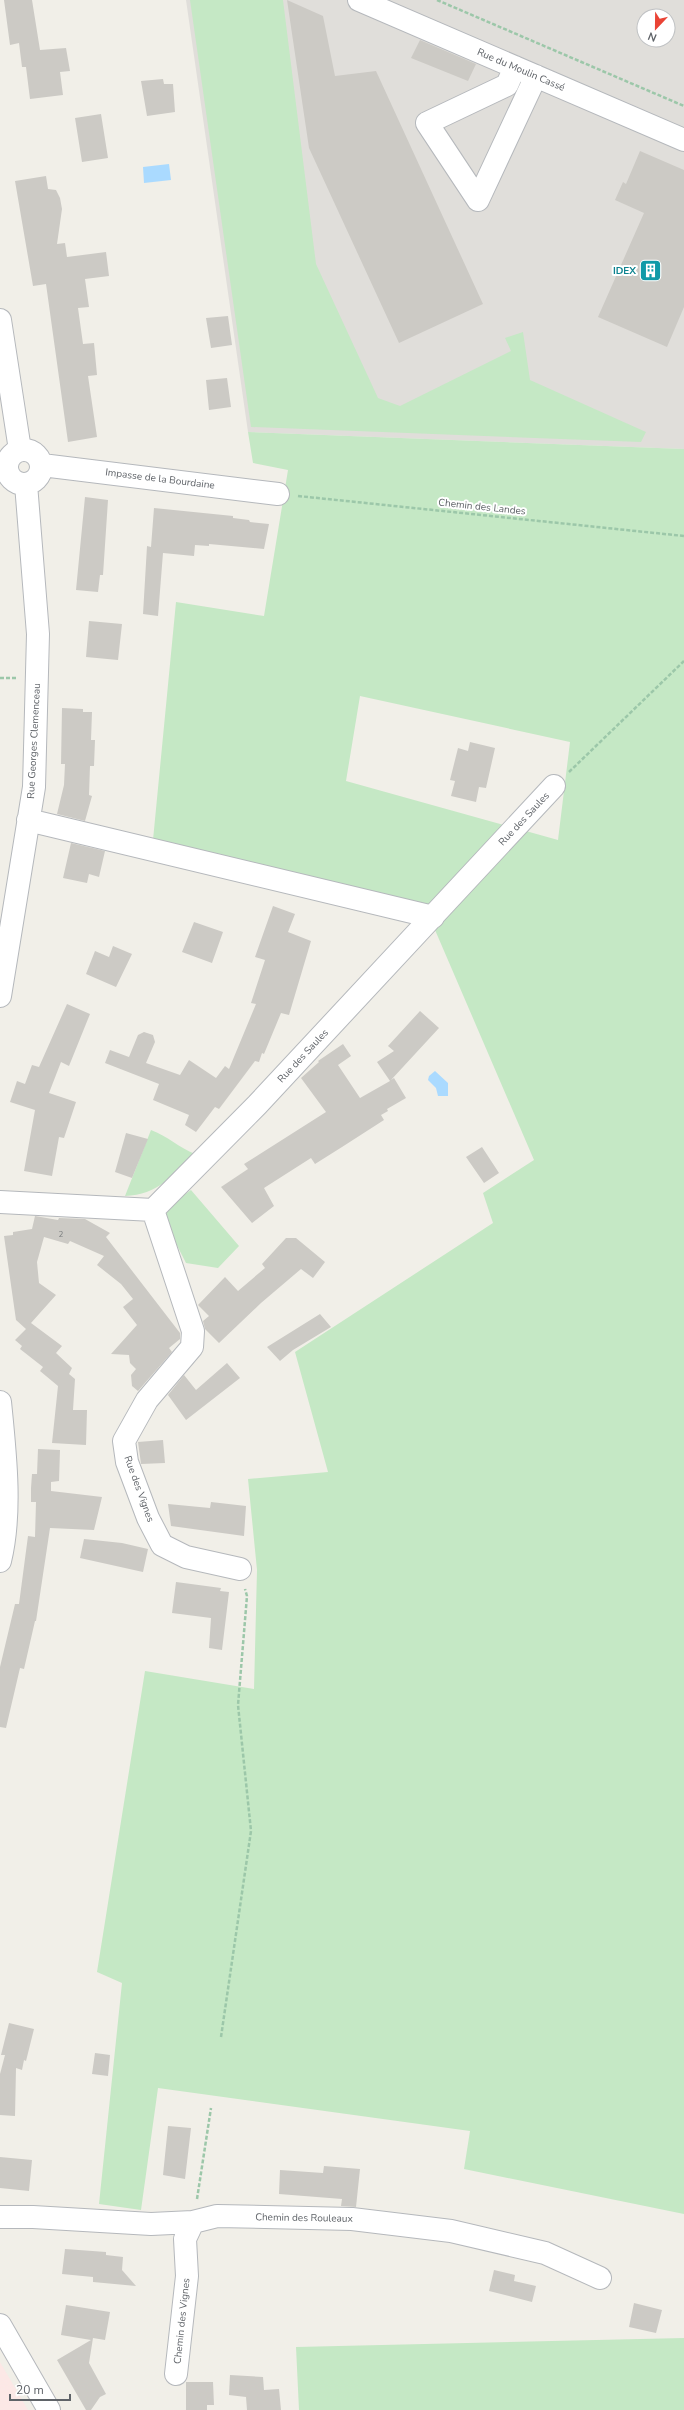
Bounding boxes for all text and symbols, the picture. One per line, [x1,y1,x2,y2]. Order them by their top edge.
north arrow [636,8,676,48]
text: N [646,28,659,45]
street label: Rue du Moulin Cassé [475,45,567,95]
building icon: IDEX [638,258,664,284]
place label: IDEX [613,264,636,278]
street label: Impasse de la Bourdaine [104,465,216,493]
street label: Chemin des Landes [438,495,527,519]
street label: Rue Georges Clemenceau [24,683,44,799]
street label: Rue des Saules [495,789,553,849]
street label: Rue des Saules [274,1026,332,1086]
house number: 2 [59,1229,64,1240]
street label: Rue des Vignes [121,1454,158,1524]
street label: Chemin des Rouleaux [255,2210,354,2226]
street label: Chemin des Vignes [171,2277,193,2365]
scale bar [10,2376,70,2402]
text: 20 m [16,2382,44,2398]

